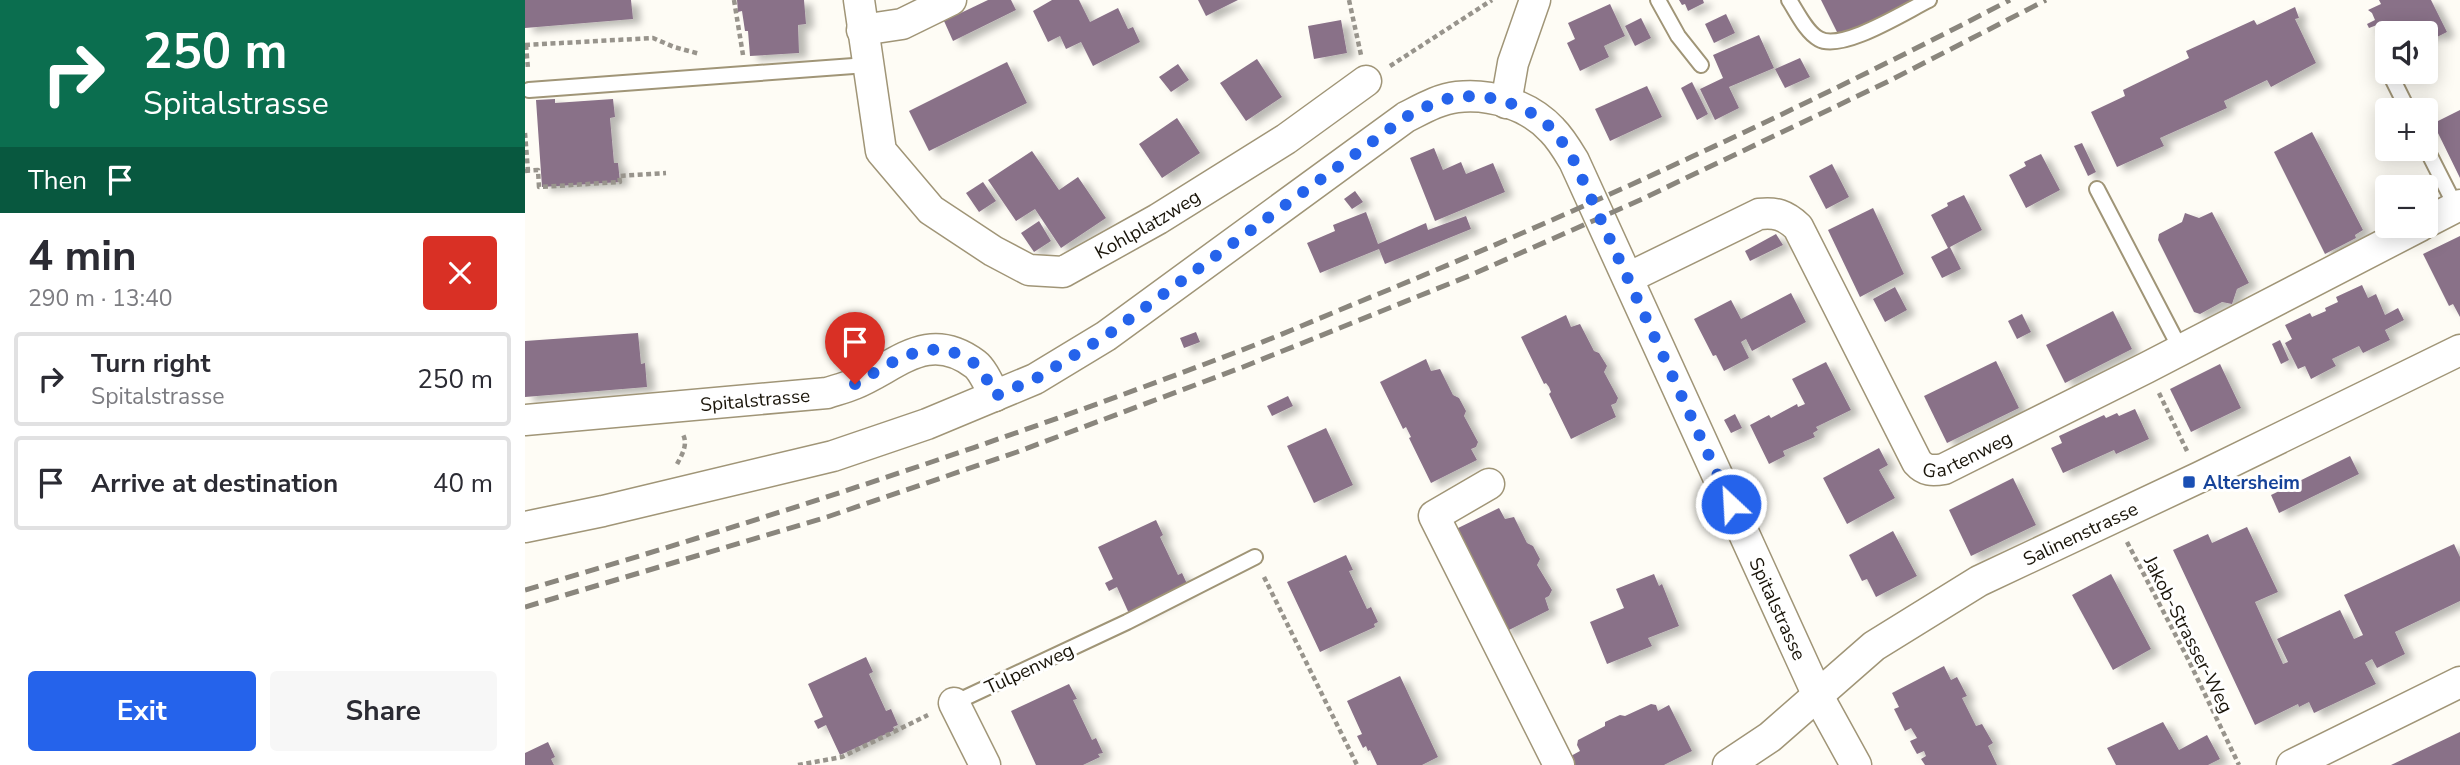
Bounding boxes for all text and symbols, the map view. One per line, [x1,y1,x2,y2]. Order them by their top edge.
text: 250 m [143,18,287,85]
map controls [2375,21,2438,238]
button: sound [2375,21,2438,84]
icon: right [28,28,119,119]
text: Spitalstrasse [143,82,329,125]
button: + [2375,98,2438,161]
icon: arrive [101,161,139,199]
text: Then [28,163,87,198]
button: − [2375,175,2438,238]
street label: Kohlplatzweg [1090,184,1205,266]
text: 4 min [28,228,137,285]
button: close [423,236,497,310]
text: 290 m · 13:40 [28,283,173,314]
pin [825,312,885,384]
icon: arrive [836,323,874,361]
text: Turn right [91,346,210,381]
icon: right [32,360,70,398]
text: 250 m [417,362,493,397]
text: Spitalstrasse [91,381,225,412]
street label: Spitalstrasse [699,383,811,418]
street label: Gartenweg [1920,425,2017,485]
icon: arrive [32,464,70,502]
text: Arrive at destination [91,466,338,501]
text: 40 m [433,466,493,501]
position arrow [1694,467,1768,541]
place label: Altersheim [2203,470,2300,496]
marker: Altersheim [2181,474,2197,490]
street label: Salinenstrasse [2019,496,2142,573]
street label: Jakob-Strasser-Weg [2137,551,2239,717]
street label: Spitalstrasse [1742,553,1812,665]
street label: Tulpenweg [981,637,1078,701]
button: Exit [28,671,256,751]
button: Share [270,671,497,751]

